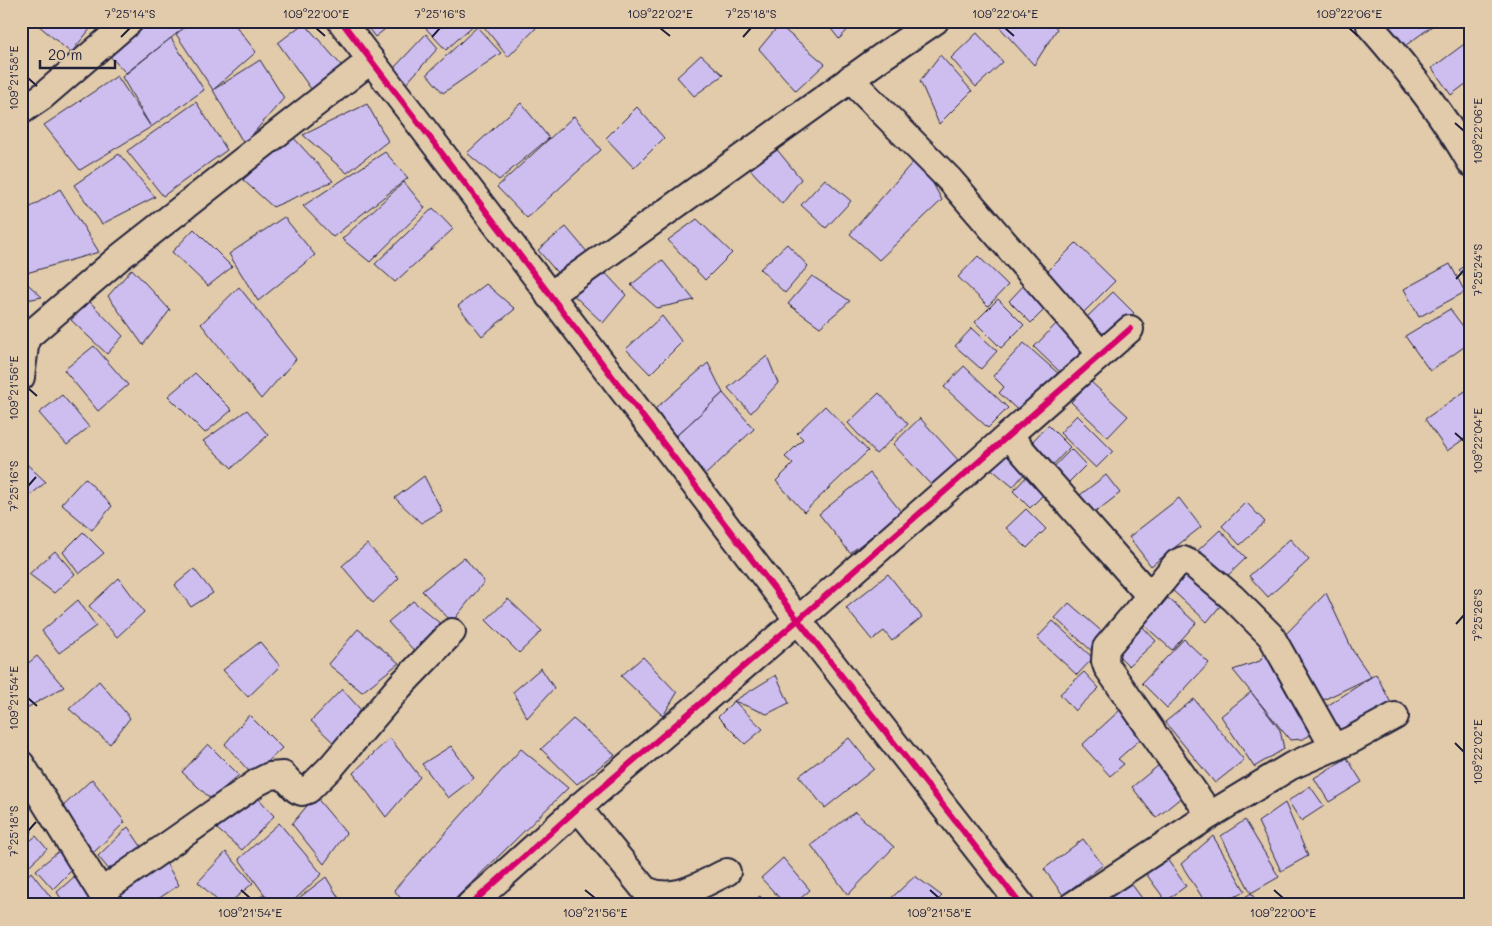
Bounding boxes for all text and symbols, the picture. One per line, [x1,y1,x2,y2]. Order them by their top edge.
text: 7°25'14"S [104,5,156,21]
text: 109°22'00"E [283,5,349,21]
text: 7°25'16"S [414,5,466,21]
text: 109°22'02"E [627,5,693,21]
text: 7°25'18"S [725,5,777,21]
text: 109°22'04"E [972,5,1038,21]
text: 109°22'06"E [1316,5,1382,21]
scale bar [40,38,115,70]
text: 20 m [48,44,82,64]
text: 109°21'58"E [5,46,21,110]
text: 109°22'06"E [1469,98,1485,164]
text: 7°25'24"S [1469,244,1485,296]
text: 109°21'56"E [5,356,21,420]
text: 109°22'04"E [1469,408,1485,474]
text: 7°25'16"S [5,460,21,512]
text: 7°25'26"S [1469,588,1485,641]
text: 109°21'54"E [5,666,21,730]
text: 109°22'02"E [1469,719,1485,785]
text: 7°25'18"S [5,805,21,857]
text: 109°21'54"E [218,904,282,920]
text: 109°21'56"E [563,904,627,920]
text: 109°21'58"E [907,904,971,920]
text: 109°22'00"E [1250,904,1316,920]

